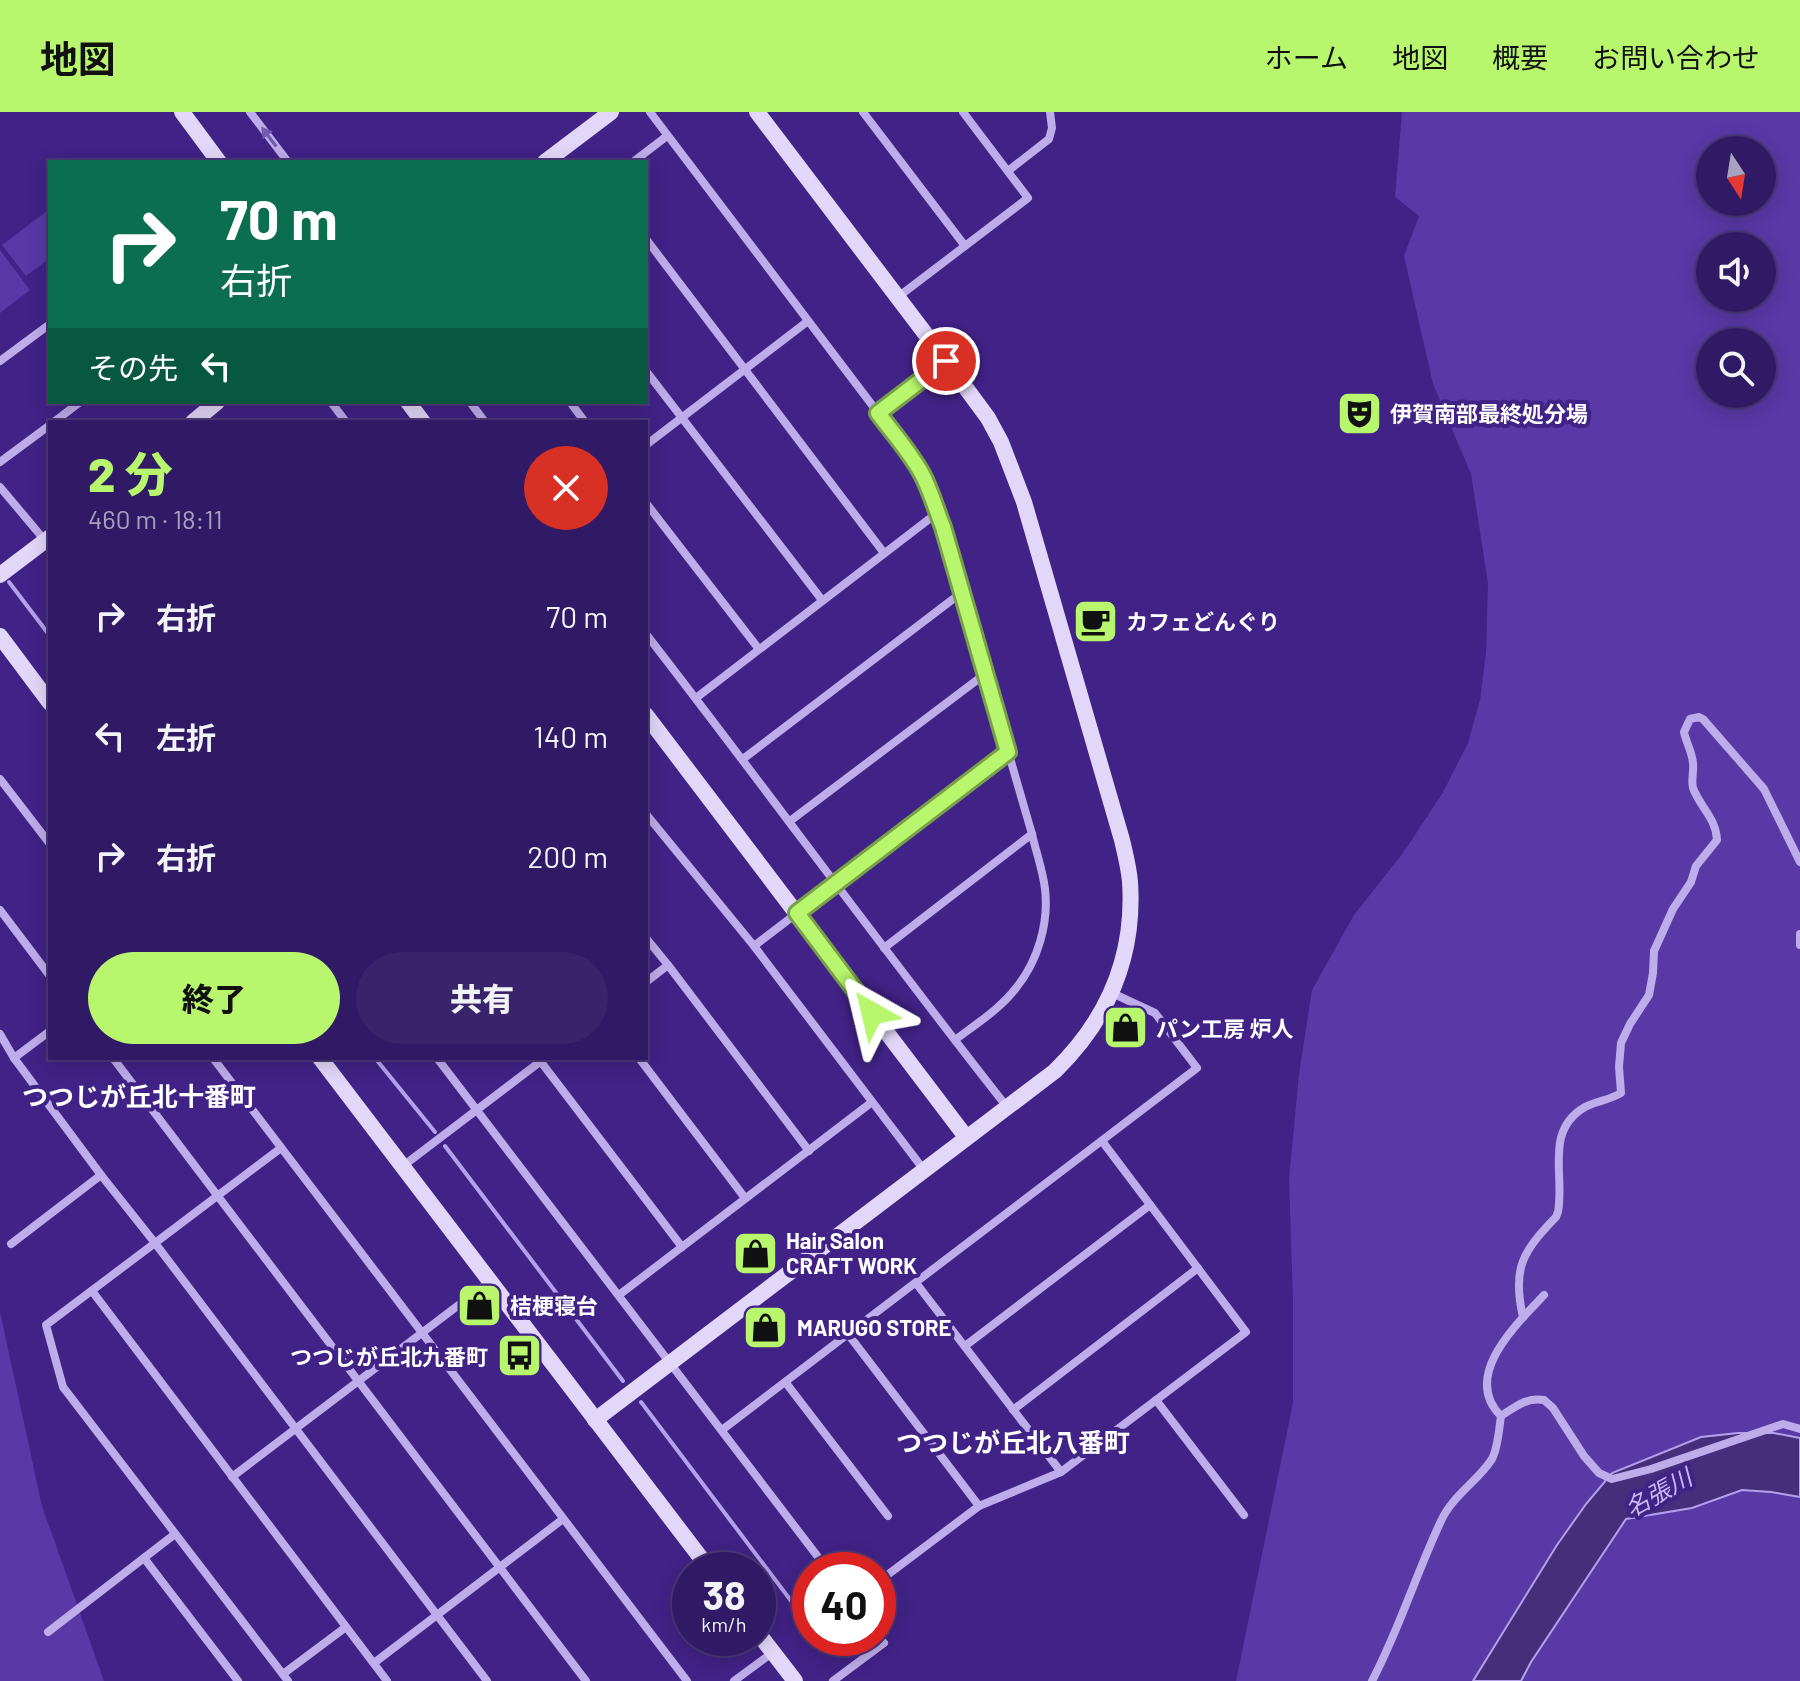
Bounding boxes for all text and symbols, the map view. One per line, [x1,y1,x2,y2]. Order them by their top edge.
text: 地図 [40,35,116,81]
text: ホーム [1265,40,1348,74]
text: 地図 [1392,40,1448,74]
text: 概要 [1492,40,1548,74]
text: お問い合わせ [1592,40,1760,74]
one-way arrow [261,127,277,147]
north arrow [1696,136,1776,216]
map controls [1696,136,1776,408]
text: 70 m [220,184,338,251]
icon: right [88,192,192,296]
button: sound [1696,232,1776,312]
text: 右折 [220,258,292,301]
pin [912,327,980,395]
button: search [1696,328,1776,408]
icon: arrive [924,339,968,383]
icon: left [194,344,238,388]
text: その先 [88,349,178,385]
theatre icon: 伊賀南部最終処分場 [1335,389,1383,437]
place label: 伊賀南部最終処分場 [1390,400,1588,426]
text: 2 分 [88,444,173,502]
button: close [524,446,608,530]
text: 460 m · 18:11 [88,503,223,534]
icon: right [88,594,132,638]
cafe icon: カフェどんぐり [1071,597,1119,645]
text: 70 m [546,598,608,634]
text: 右折 [156,599,216,635]
place label: カフェどんぐり [1126,608,1280,634]
icon: left [88,714,132,758]
text: 140 m [533,718,608,754]
text: 左折 [156,719,216,755]
icon: right [88,834,132,878]
text: 200 m [527,838,608,874]
text: 右折 [156,839,216,875]
button: 終了 [88,952,340,1044]
button: 共有 [356,952,608,1044]
position arrow [830,971,914,1055]
shop icon: パン工房 炉人 [1101,1004,1149,1052]
place label: パン工房 炉人 [1156,1015,1294,1041]
district label: つつじが丘北十番町 [22,1080,256,1111]
place label: Hair Salon CRAFT WORK [786,1227,917,1278]
shop icon: Hair Salon CRAFT WORK [731,1229,779,1277]
shop icon: 桔梗寝台 [455,1281,503,1329]
place label: 桔梗寝台 [510,1292,598,1318]
shop icon: MARUGO STORE [742,1303,790,1351]
place label: MARUGO STORE [797,1314,952,1340]
bus stop icon: つつじが丘北九番町 [495,1332,543,1380]
place label: つつじが丘北九番町 [290,1343,488,1369]
district label: つつじが丘北八番町 [896,1426,1130,1457]
water label: 名張川 [1619,1460,1699,1522]
speed limit sign: 40 [792,1552,896,1656]
text: 38 [702,1570,746,1618]
text: km/h [701,1612,747,1636]

